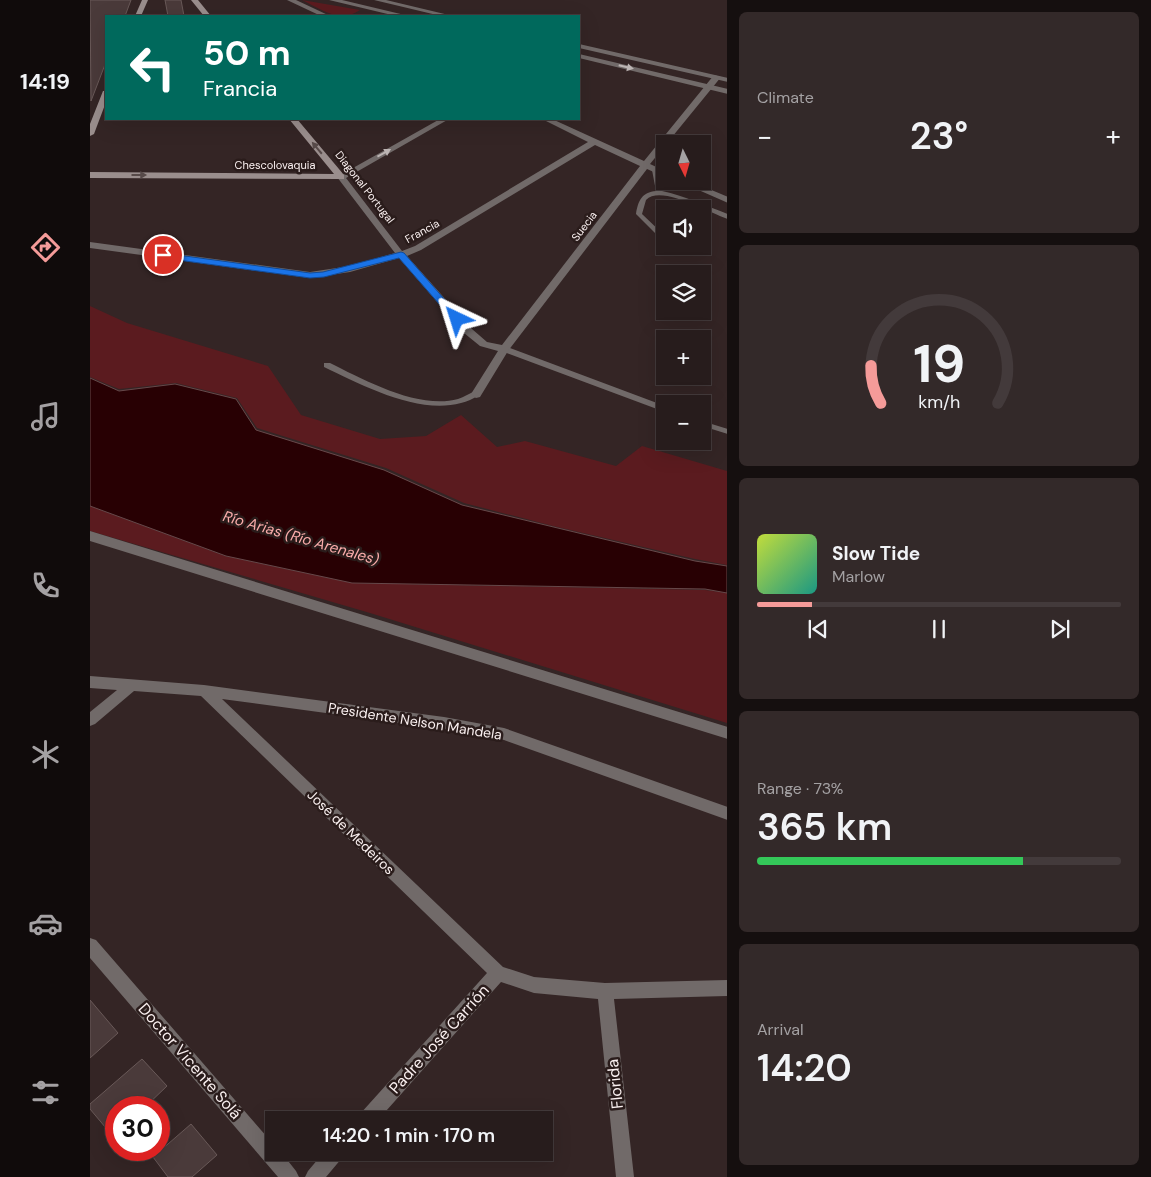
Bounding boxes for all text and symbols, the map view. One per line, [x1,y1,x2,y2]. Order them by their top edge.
text: 50 m [203,30,291,76]
icon: left [120,35,185,100]
one-way arrow [619,63,634,71]
text: 14:19 [20,67,70,96]
text: Francia [203,74,277,103]
text: Climate [757,87,814,108]
text: 23° [910,111,968,161]
text: − [757,118,772,155]
text: + [1106,118,1121,155]
north arrow [656,135,711,190]
map controls [656,135,711,450]
one-way arrow [311,142,323,154]
street label: Diagonal Portugal [332,148,398,226]
one-way arrow [376,149,391,157]
street label: Chescolovaquia [235,158,315,172]
one-way arrow [131,172,147,180]
button: sound [656,200,711,255]
street label: Suecia [568,208,600,244]
street label: Francia [402,216,442,246]
icon: directions [28,230,63,265]
pin [142,234,184,276]
icon: arrive [149,241,177,269]
button: layers [656,265,711,320]
position arrow [430,292,482,344]
button: + [656,330,711,385]
text: 19 [913,330,965,398]
text: km/h [918,390,960,414]
button: − [656,395,711,450]
icon: music [28,399,63,434]
water label: Río Arias (Río Arenales) [221,506,382,570]
text: Slow Tide [832,541,920,566]
text: Marlow [832,566,885,587]
icon: phone [28,568,63,603]
icon: previous [804,615,832,643]
icon: pause [925,615,953,643]
icon: next [1046,615,1074,643]
street label: Presidente Nelson Mandela [327,698,503,744]
icon: climate [28,737,63,772]
text: Range · 73% [757,778,843,799]
street label: José de Medeiros [304,786,398,878]
text: 365 km [757,802,892,852]
icon: car [28,906,63,941]
street label: Padre José Carrión [384,980,494,1098]
street label: Doctor Vicente Solá [134,998,246,1124]
text: Arrival [757,1019,804,1040]
text: 14:20 [757,1043,852,1093]
street label: Florida [602,1058,628,1110]
icon: filters [28,1075,63,1110]
speed limit sign: 30 [105,1096,170,1161]
text: 14:20 · 1 min · 170 m [323,1123,495,1148]

